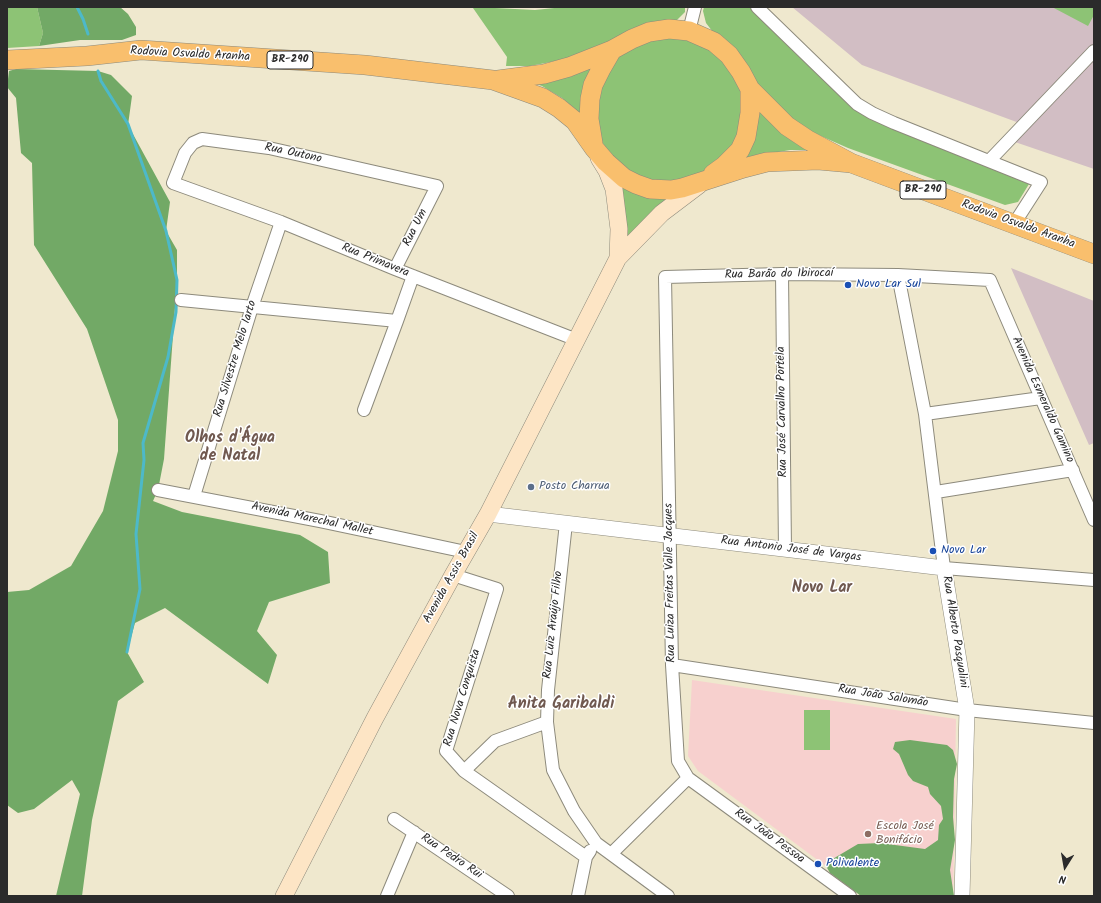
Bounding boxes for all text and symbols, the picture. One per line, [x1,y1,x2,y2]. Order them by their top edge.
street label: Rodovia Osvaldo Aranha [130,45,250,65]
road number: BR-290 [267,51,313,69]
street label: Rua Outono [263,141,323,167]
road number: BR-290 [900,181,946,199]
street label: Rodovia Osvaldo Aranha [959,198,1077,252]
street label: Rua Um [401,207,431,249]
street label: Rua Primavera [339,241,411,281]
street label: Rua Barão do Ibirocaí [725,267,833,283]
place label: Novo Lar Sul [856,278,921,292]
marker: Novo Lar Sul [843,280,853,290]
street label: Rua Silvestre Melo Iarto [211,299,261,419]
street label: Avenida Esmeraldo Gamino [1008,335,1076,465]
street label: Rua José Carvalho Portela [775,346,791,478]
district label: Olhos d'Água de Natal [185,429,275,467]
place label: Posto Charrua [539,480,610,494]
marker: Posto Charrua [526,482,536,492]
street label: Avenida Marechal Mallet [250,500,374,540]
street label: Rua Luiza Freitas Valle Jacques [662,503,680,663]
street label: Avenida Assis Brasil [421,530,483,626]
street label: Rua Antonio José de Vargas [720,534,862,566]
place label: Novo Lar [941,544,986,558]
marker: Novo Lar [928,546,938,556]
street label: Rua Luiz Araújo Filho [541,570,567,680]
street label: Rua Alberto Pasqualini [938,575,970,689]
district label: Novo Lar [792,579,852,599]
street label: Rua Nova Conquista [441,648,485,748]
street label: Rua João Salomão [837,683,929,711]
district label: Anita Garibaldi [508,695,614,715]
street label: Rua João Pessoa [731,807,807,867]
place label: Escola José Bonifácio [876,820,934,848]
marker: Escola José Bonifácio [863,829,873,839]
street label: Rua Pedro Rui [418,831,484,883]
north arrow [1045,847,1085,887]
place label: Polivalente [826,857,879,871]
marker: Polivalente [813,859,823,869]
text: N [1058,869,1068,888]

